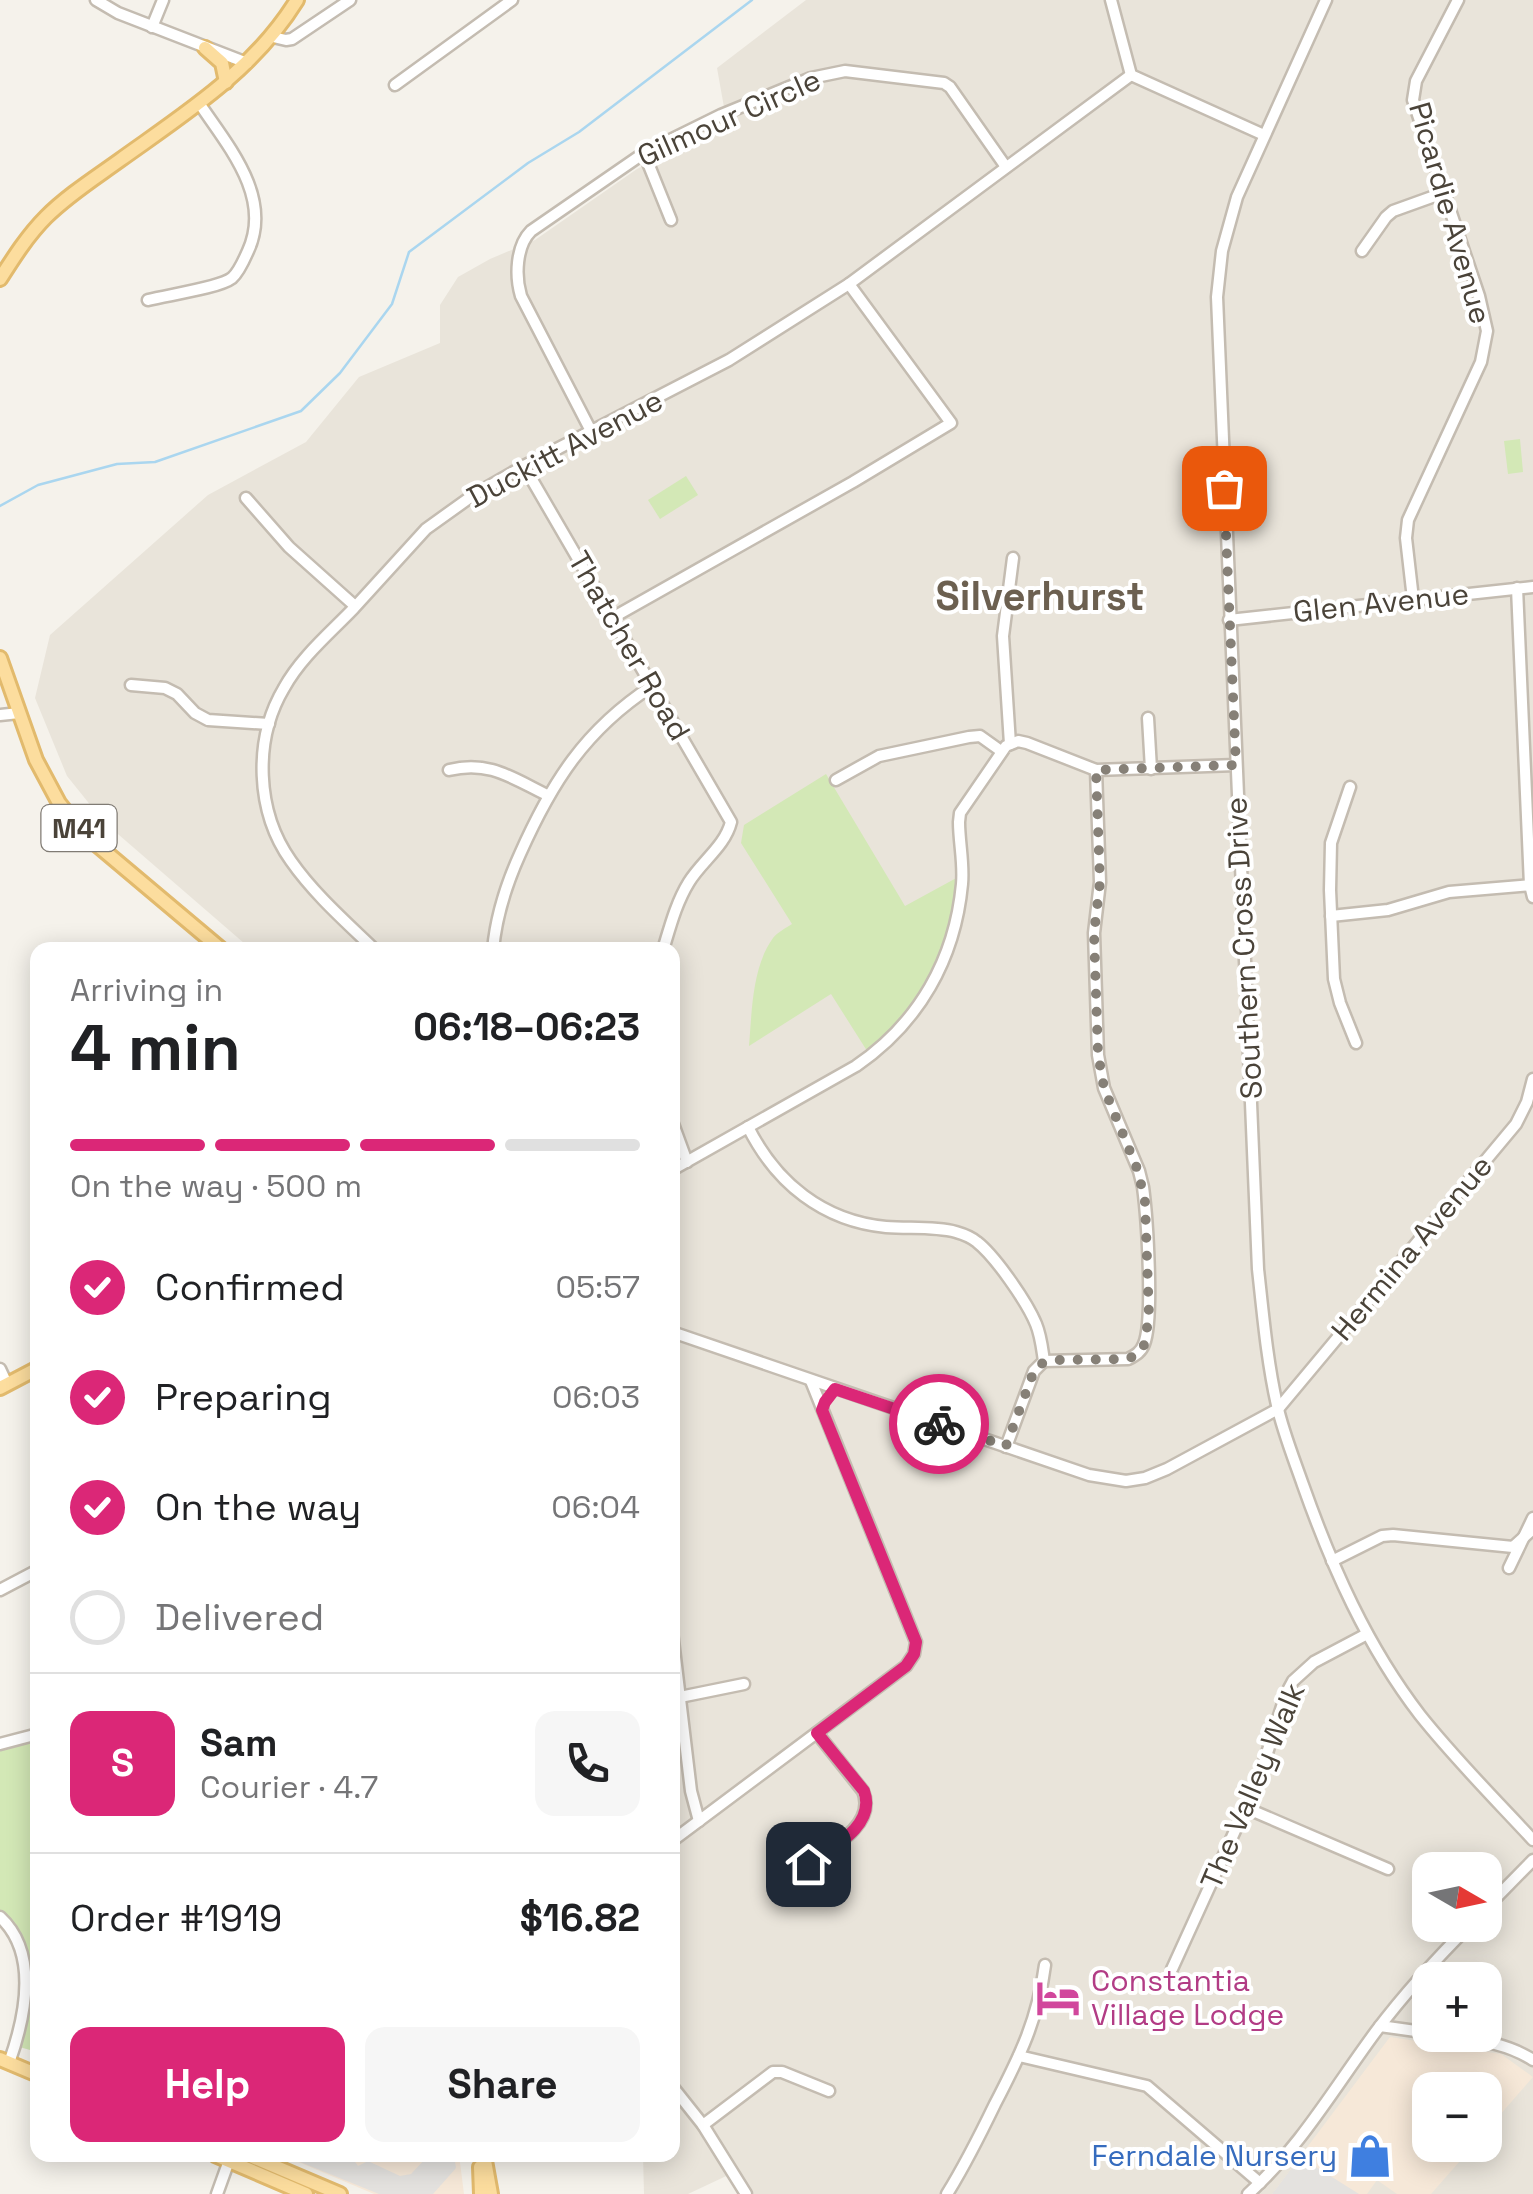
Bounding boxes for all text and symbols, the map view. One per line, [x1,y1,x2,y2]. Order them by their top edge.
street label: Gilmour Circle [631,60,827,175]
street label: Picardie Avenue [1400,97,1501,328]
street label: Duckitt Avenue [460,381,669,517]
pin [1182,446,1267,531]
icon: bag [1197,461,1252,516]
street label: Thatcher Road [559,544,699,747]
district label: Silverhurst [936,571,1144,622]
street label: Glen Avenue [1291,574,1471,631]
street label: Southern Cross Drive [1216,796,1271,1100]
road number: M41 [42,805,116,851]
text: Arriving in [70,970,223,1010]
text: 06:18–06:23 [413,1003,640,1051]
text: 4 min [70,1006,241,1089]
street label: Hermina Avenue [1322,1147,1501,1349]
text: On the way · 500 m [70,1166,362,1206]
icon: check [70,1260,125,1315]
text: Confirmed [155,1263,345,1311]
text: 05:57 [555,1267,640,1307]
icon: check [70,1370,125,1425]
text: Preparing [155,1373,332,1421]
courier [889,1374,989,1474]
text: 06:03 [552,1377,640,1417]
icon: bike [912,1397,967,1452]
icon: check [70,1480,125,1535]
text: On the way [155,1483,361,1531]
text: 06:04 [551,1487,640,1527]
text: Delivered [155,1593,324,1641]
street label: The Valley Walk [1191,1677,1314,1895]
button: phone [535,1711,640,1816]
text: Sam [200,1719,277,1767]
text: S [111,1739,134,1787]
text: Courier · 4.7 [200,1767,378,1807]
pin [766,1822,851,1907]
icon: home [781,1837,836,1892]
north arrow [1412,1852,1502,1942]
map controls [1412,1852,1502,2162]
text: Order #1919 [70,1894,282,1942]
text: $16.82 [520,1894,640,1942]
place label: Constantia Village Lodge [1091,1961,1284,2034]
button: + [1412,1962,1502,2052]
hotel icon: Constantia Village Lodge [1034,1974,1082,2022]
button: Help [70,2027,345,2142]
button: Share [365,2027,640,2142]
button: − [1412,2072,1502,2162]
shop icon: Ferndale Nursery [1346,2132,1394,2180]
place label: Ferndale Nursery [1092,2136,1337,2175]

